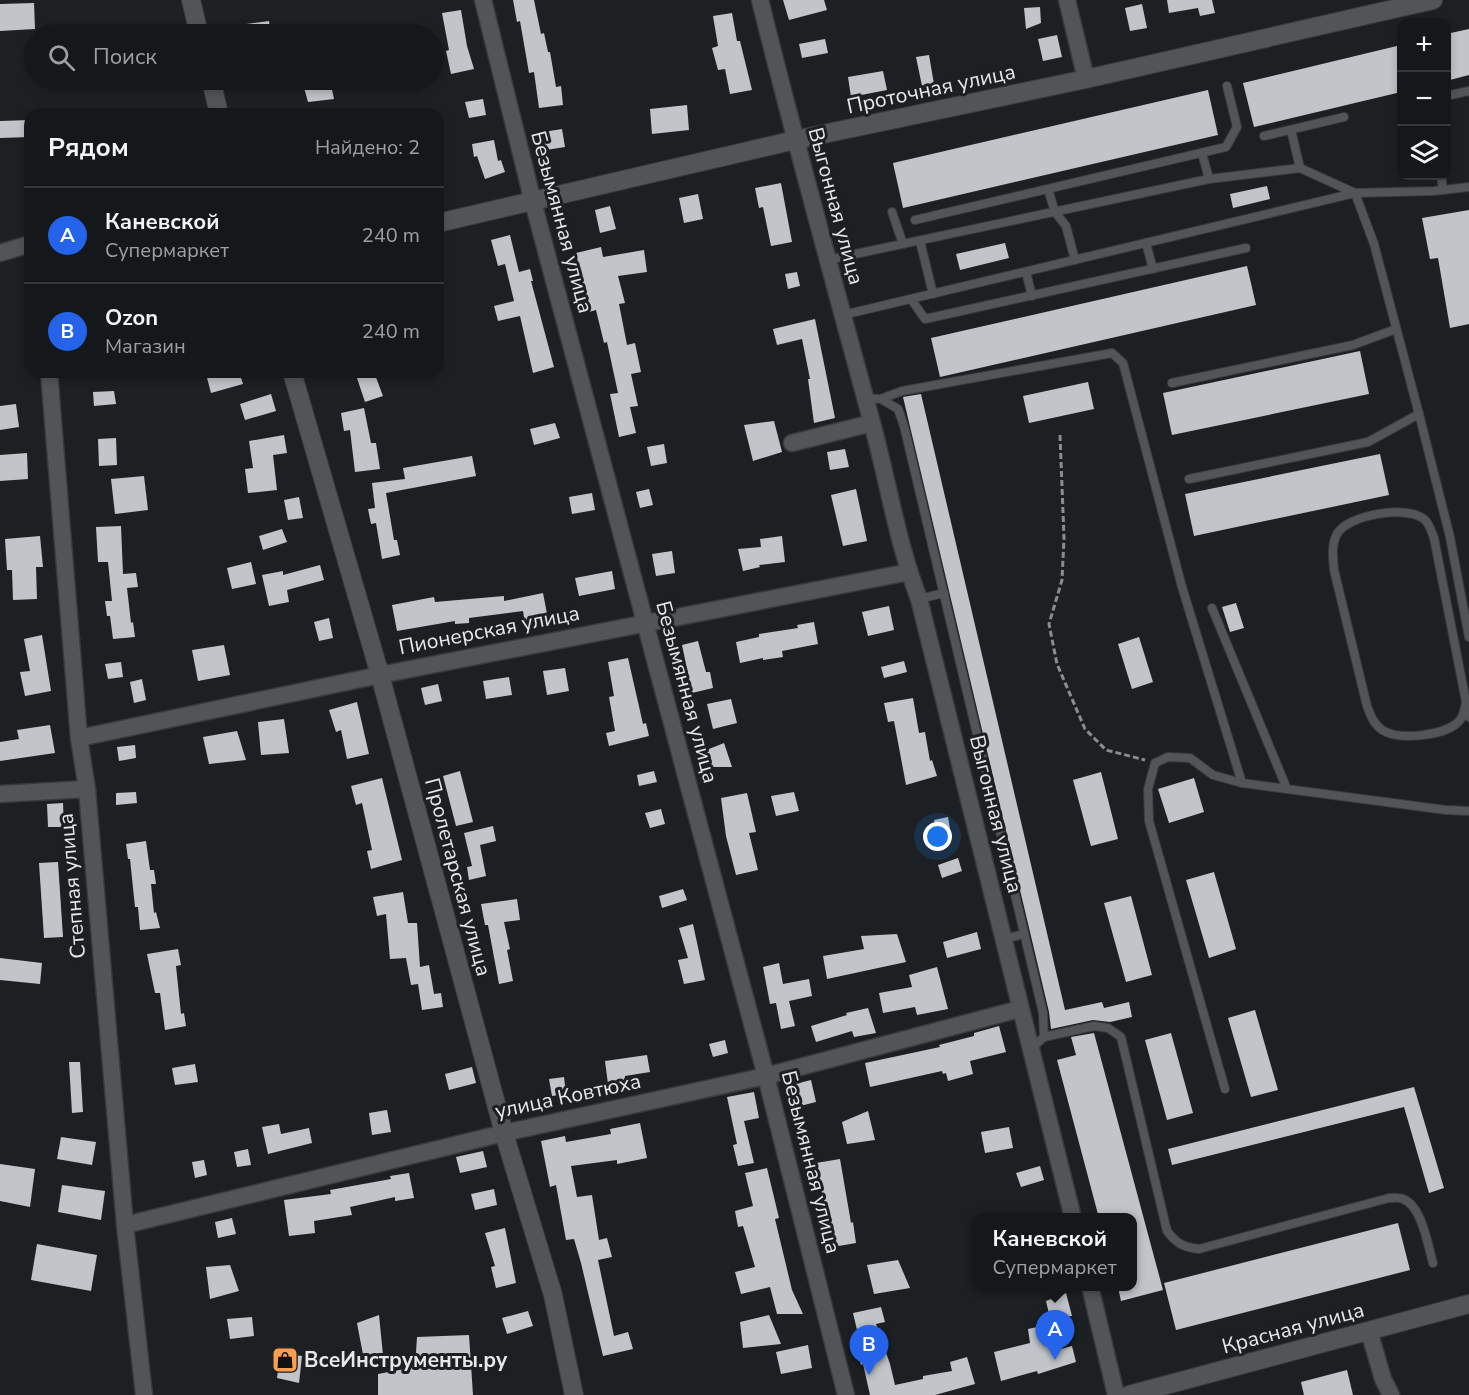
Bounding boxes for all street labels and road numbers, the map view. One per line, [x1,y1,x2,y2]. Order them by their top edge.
street label: Проточная улица [844,57,1018,121]
street label: Выгонная улица [802,124,870,288]
street label: Безымянная улица [524,128,600,316]
street label: Безымянная улица [649,598,725,786]
street label: Пионерская улица [396,599,582,661]
street label: Выгонная улица [963,732,1029,896]
street label: Пролетарская улица [418,775,498,979]
street label: Степная улица [52,812,92,960]
street label: улица Ковтюха [492,1067,644,1125]
street label: Безымянная улица [775,1068,847,1256]
street label: Красная улица [1219,1296,1367,1360]

